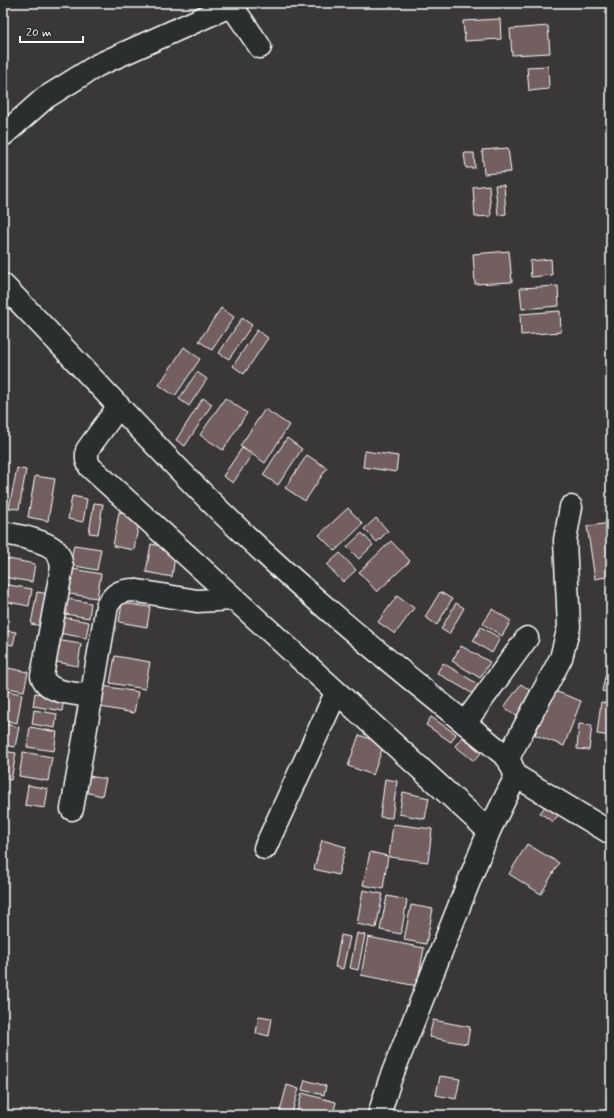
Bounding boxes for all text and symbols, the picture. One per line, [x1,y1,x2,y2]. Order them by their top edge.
scale bar [20,18,83,44]
text: 20 m [26,25,52,41]

